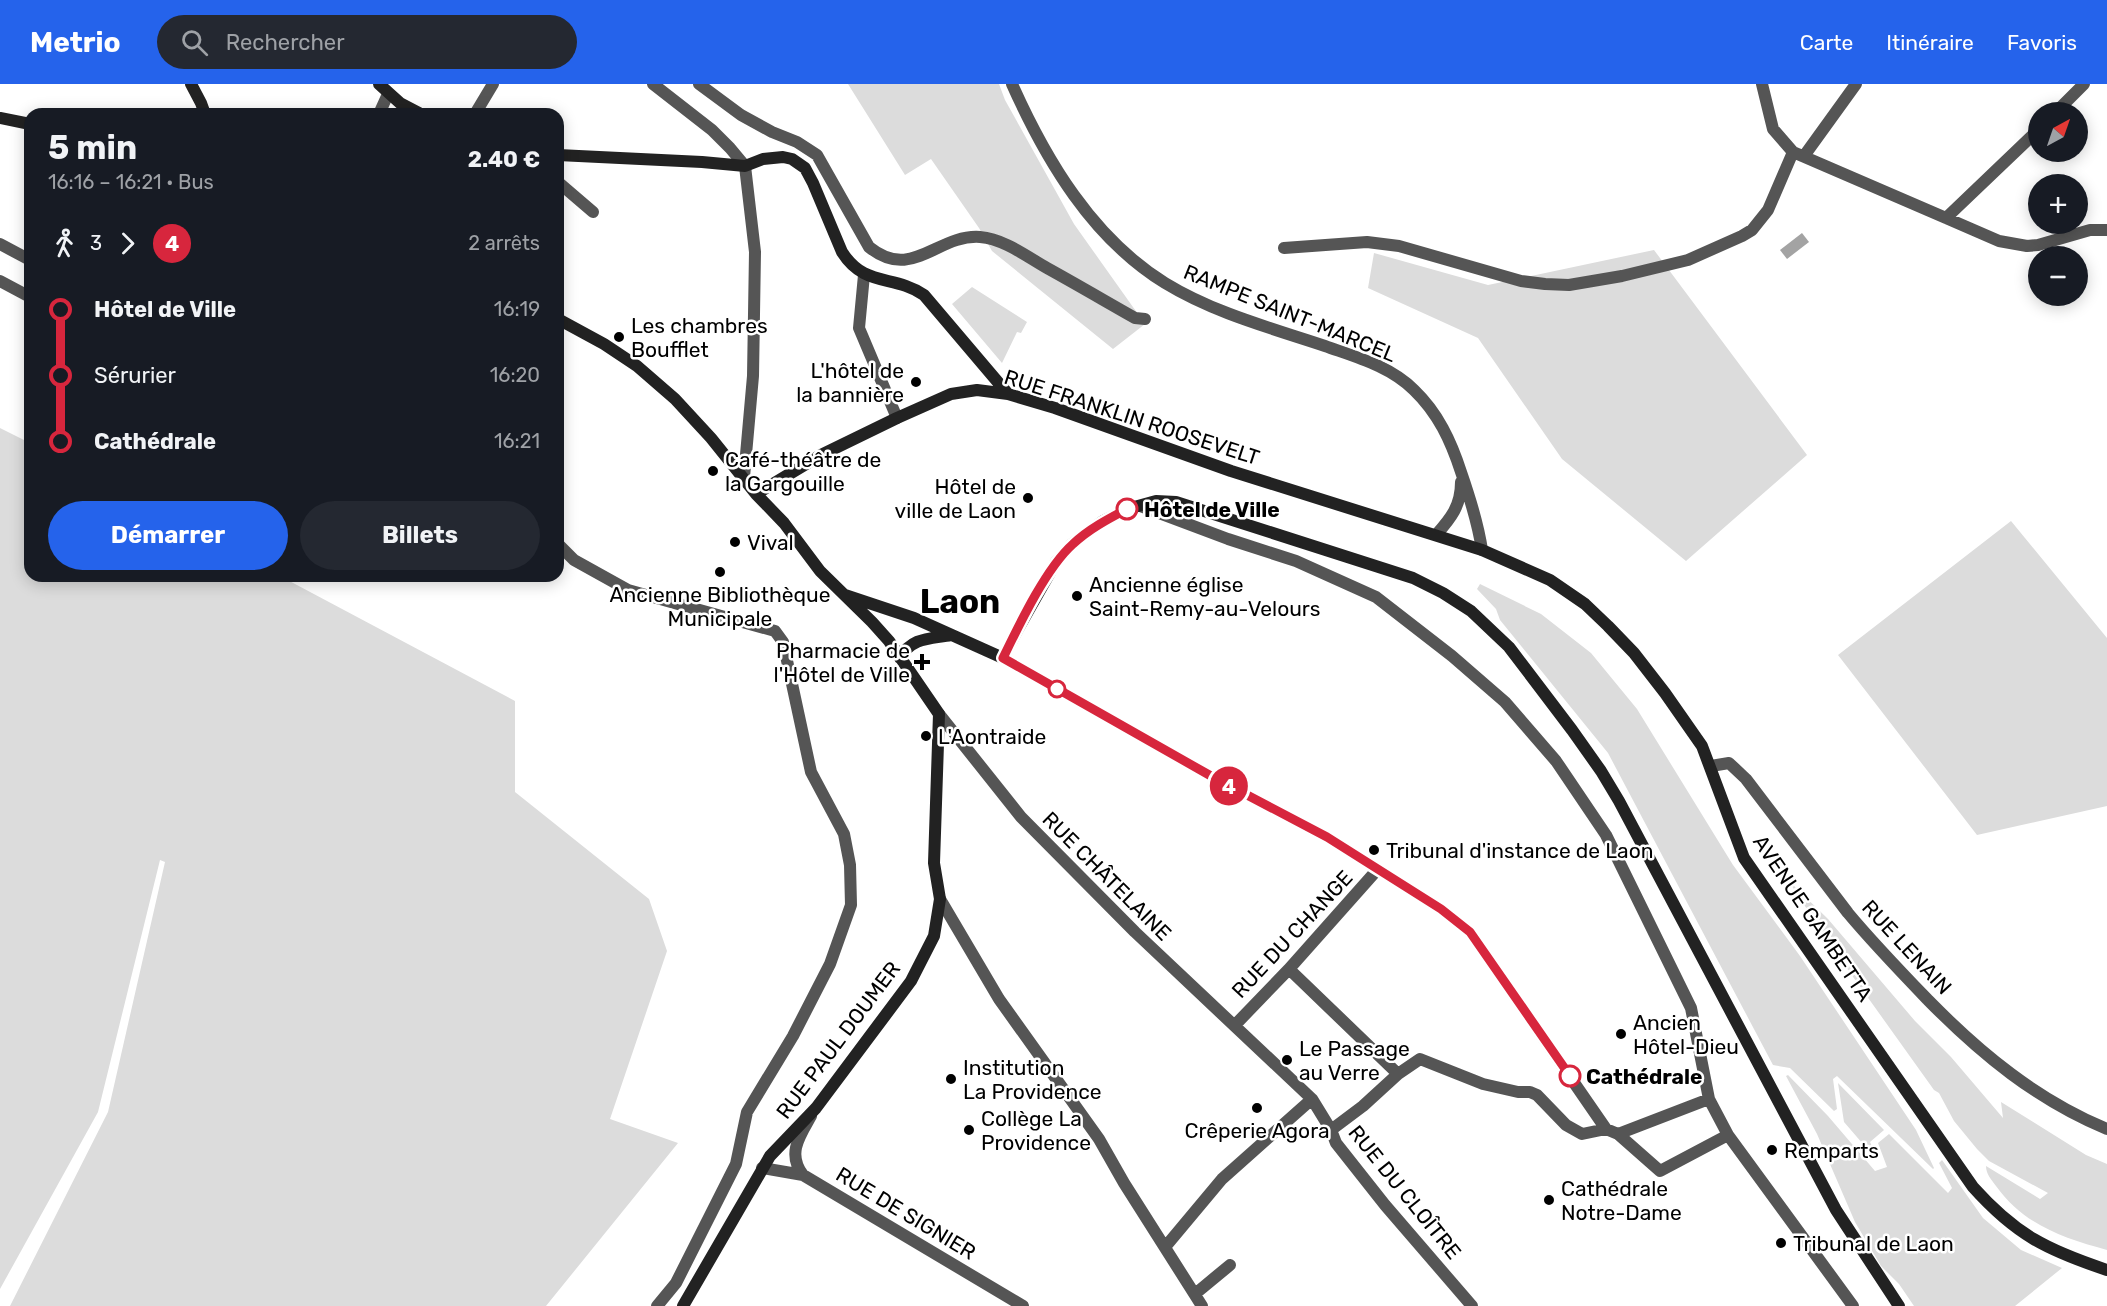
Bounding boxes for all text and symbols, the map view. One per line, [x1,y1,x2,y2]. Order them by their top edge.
search box [157,15,577,69]
text: Metrio [30,26,121,59]
icon: search [178,26,211,59]
text: Rechercher [226,29,345,56]
text: Carte [1800,30,1853,55]
text: Itinéraire [1886,30,1974,55]
text: Favoris [2007,30,2077,55]
north arrow [2028,102,2088,162]
map controls [2028,102,2088,306]
text: 5 min [48,128,137,167]
text: 2.40 € [468,146,540,173]
text: 16:16 – 16:21 · Bus [48,170,214,194]
button: + [2028,174,2088,234]
icon: walk [48,227,81,260]
icon: forward [111,227,144,260]
text: 3 [90,231,102,255]
text: 4 [165,231,179,256]
text: 2 arrêts [468,231,540,255]
button: − [2028,246,2088,306]
street label: RAMPE SAINT-MARCEL [1180,259,1400,367]
text: Hôtel de Ville [94,296,236,323]
text: 16:19 [494,297,540,321]
place label: Les chambres Boufflet [631,313,768,362]
marker: Les chambres Boufflet [612,330,626,344]
place label: L'hôtel de la bannière [796,358,904,407]
text: Sérurier [94,362,176,389]
text: 16:20 [490,363,540,387]
street label: RUE FRANKLIN ROOSEVELT [1001,364,1263,470]
marker: L'hôtel de la bannière [909,375,923,389]
text: Cathédrale [94,428,216,455]
text: 16:21 [494,429,540,453]
place label: Café-théâtre de la Gargouille [725,447,881,496]
marker: Café-théâtre de la Gargouille [706,464,720,478]
place label: Hôtel de ville de Laon [895,474,1016,523]
marker: Hôtel de ville de Laon [1021,491,1035,505]
place label: Hôtel de Ville [1144,497,1280,522]
marker: Hôtel de Ville [1116,498,1138,520]
button: Démarrer [48,501,288,570]
button: Billets [300,501,540,570]
place label: Vival [747,530,794,555]
marker: Vival [728,535,742,549]
marker: Ancienne Bibliothèque Municipale [713,565,727,579]
place label: Ancienne église Saint-Remy-au-Velours [1089,572,1321,621]
place label: Ancienne Bibliothèque Municipale [609,582,831,631]
district label: Laon [920,582,1000,621]
marker: Ancienne église Saint-Remy-au-Velours [1070,589,1084,603]
place label: Pharmacie de l'Hôtel de Ville [774,638,910,687]
marker: Pharmacie de l'Hôtel de Ville [915,655,929,669]
unlabelled marker [1048,680,1066,698]
place label: L'Aontraide [938,724,1046,749]
marker: L'Aontraide [919,729,933,743]
line badge: 4 [1210,766,1248,806]
text: 4 [1222,774,1236,799]
street label: RUE CHÂTELAINE [1037,806,1177,946]
street label: AVENUE GAMBETTA [1748,830,1878,1006]
place label: Tribunal d'instance de Laon [1386,838,1653,863]
marker: Tribunal d'instance de Laon [1367,843,1381,857]
street label: RUE DU CHANGE [1226,865,1358,1003]
street label: RUE LENAIN [1857,895,1957,999]
street label: RUE PAUL DOUMER [771,956,905,1124]
place label: Ancien Hôtel-Dieu [1633,1010,1739,1059]
marker: Ancien Hôtel-Dieu [1614,1027,1628,1041]
place label: Le Passage au Verre [1299,1036,1410,1085]
marker: Le Passage au Verre [1280,1053,1294,1067]
place label: Institution La Providence [963,1055,1102,1104]
place label: Cathédrale [1586,1064,1702,1089]
marker: Cathédrale [1559,1065,1581,1087]
marker: Institution La Providence [944,1072,958,1086]
marker: Crêperie Agora [1250,1101,1264,1115]
place label: Collège La Providence [981,1106,1091,1155]
place label: Crêperie Agora [1184,1118,1330,1143]
street label: RUE DU CLOÎTRE [1343,1120,1467,1264]
marker: Collège La Providence [962,1123,976,1137]
place label: Remparts [1784,1138,1879,1163]
marker: Remparts [1765,1143,1779,1157]
street label: RUE DE SIGNIER [832,1161,980,1265]
place label: Cathédrale Notre-Dame [1561,1176,1682,1225]
marker: Cathédrale Notre-Dame [1542,1193,1556,1207]
place label: Tribunal de Laon [1793,1231,1954,1256]
marker: Tribunal de Laon [1774,1236,1788,1250]

